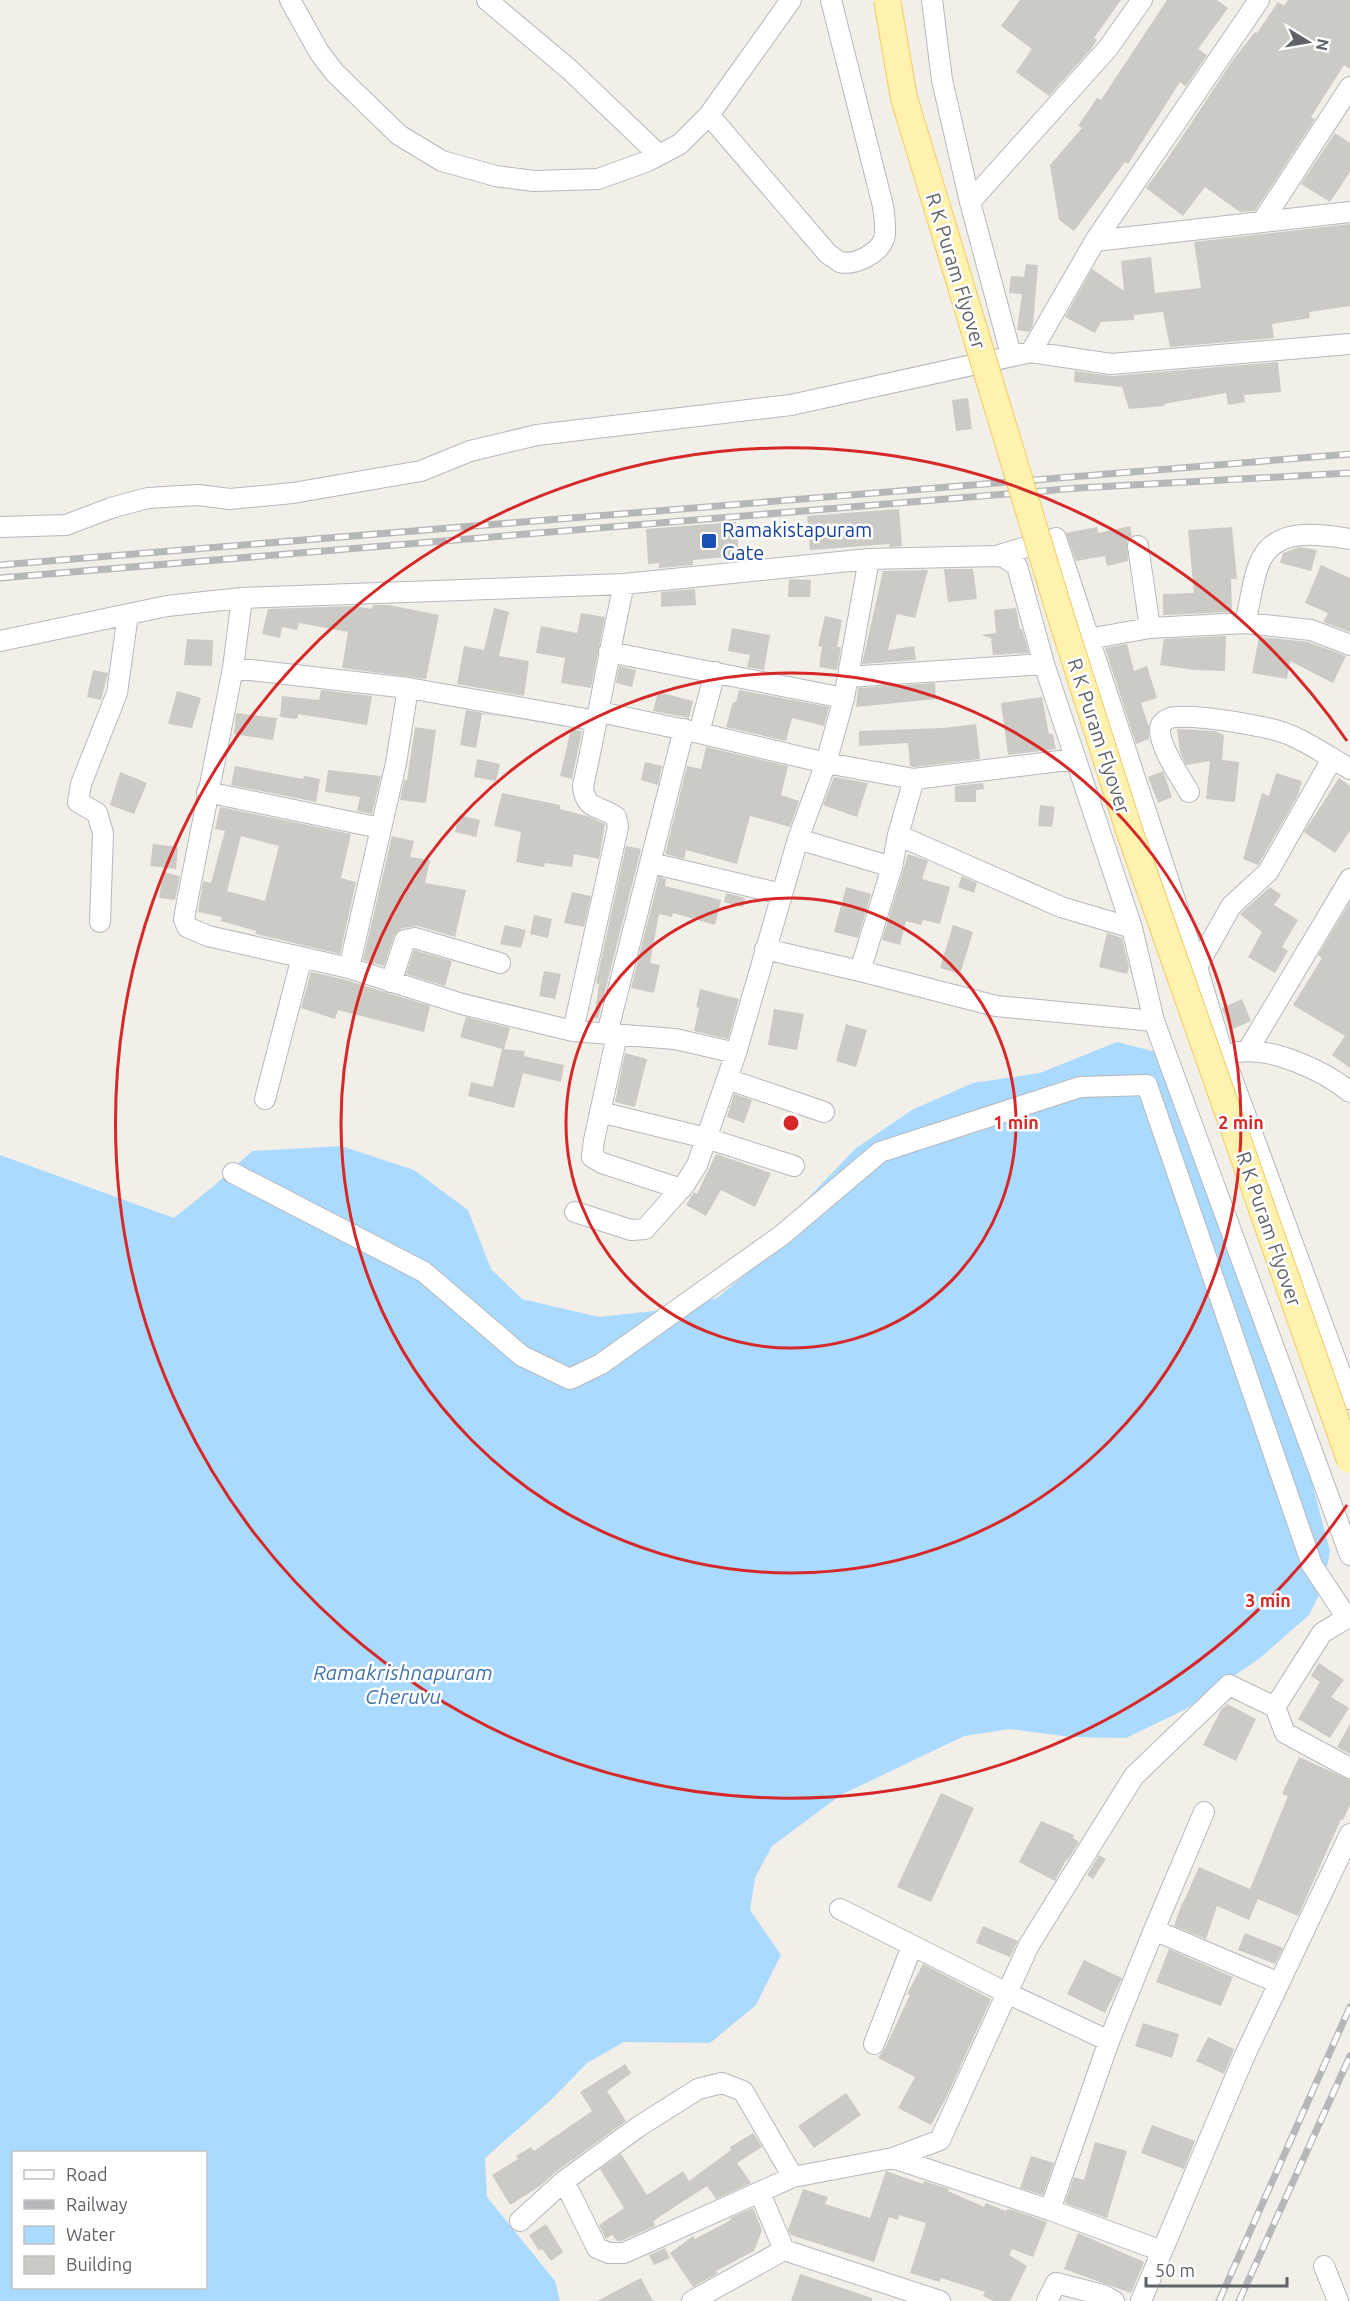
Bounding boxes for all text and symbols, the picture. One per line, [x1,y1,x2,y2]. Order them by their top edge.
north arrow [1278,12,1338,72]
text: N [1313,37,1333,52]
street label: R K Puram Flyover [922,190,991,352]
place label: Ramakistapuram Gate [722,518,872,564]
marker: Ramakistapuram Gate [700,532,718,550]
street label: R K Puram Flyover [1063,655,1136,817]
text: 1 min [993,1112,1039,1132]
text: 2 min [1218,1112,1264,1132]
centre of rings [781,1113,801,1133]
street label: R K Puram Flyover [1232,1148,1307,1310]
text: 3 min [1245,1590,1291,1610]
water label: Ramakrishnapuram Cheruvu [313,1660,493,1708]
legend [12,2151,207,2289]
text: Road [66,2164,108,2184]
text: Railway [66,2194,128,2214]
text: Water [66,2224,116,2244]
scale bar [1146,2250,1287,2288]
text: Building [66,2254,132,2274]
text: 50 m [1155,2260,1195,2280]

